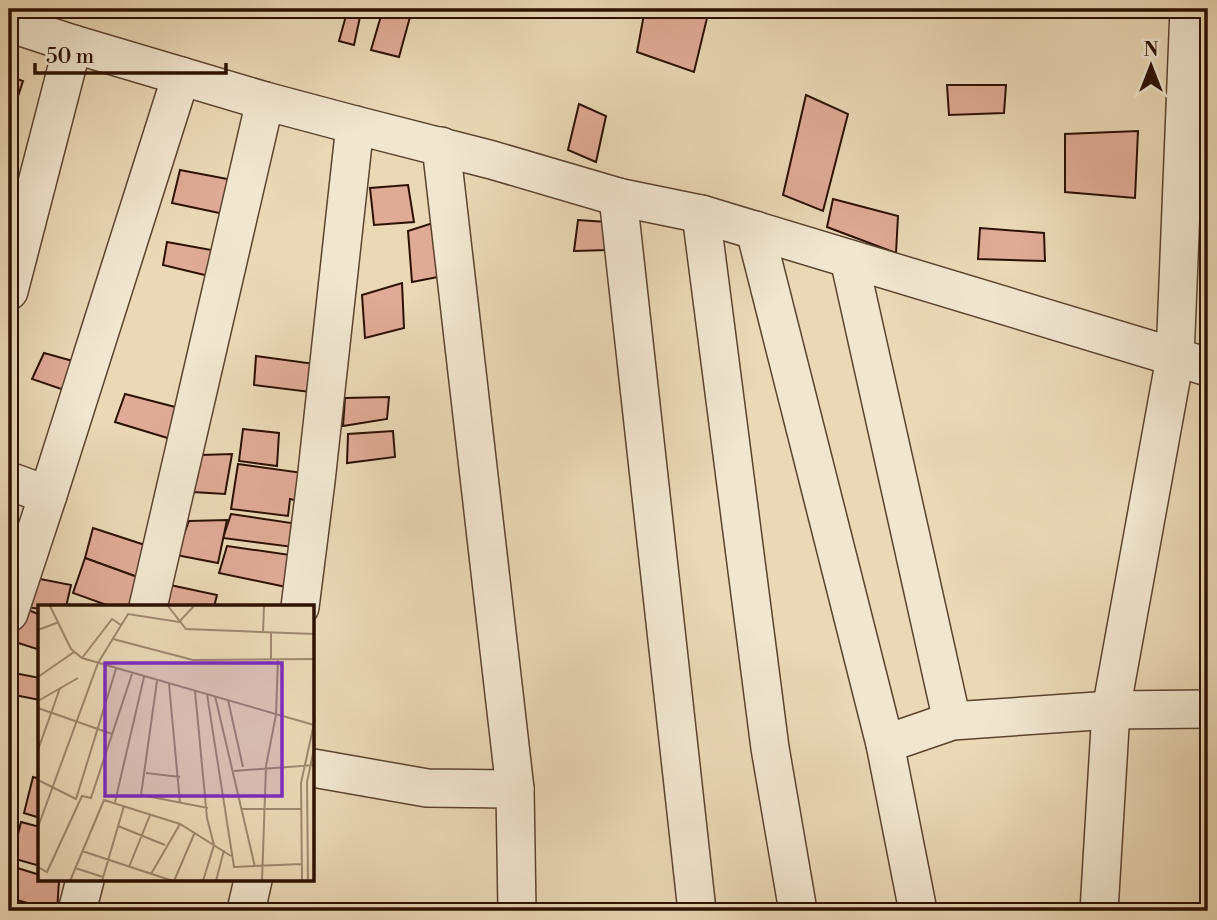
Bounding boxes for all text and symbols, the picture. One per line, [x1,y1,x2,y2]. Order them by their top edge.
scale bar [35,32,226,76]
north arrow [1116,32,1186,102]
text: N [1143,38,1159,62]
text: 50 m [46,44,94,70]
inset map [38,605,315,881]

